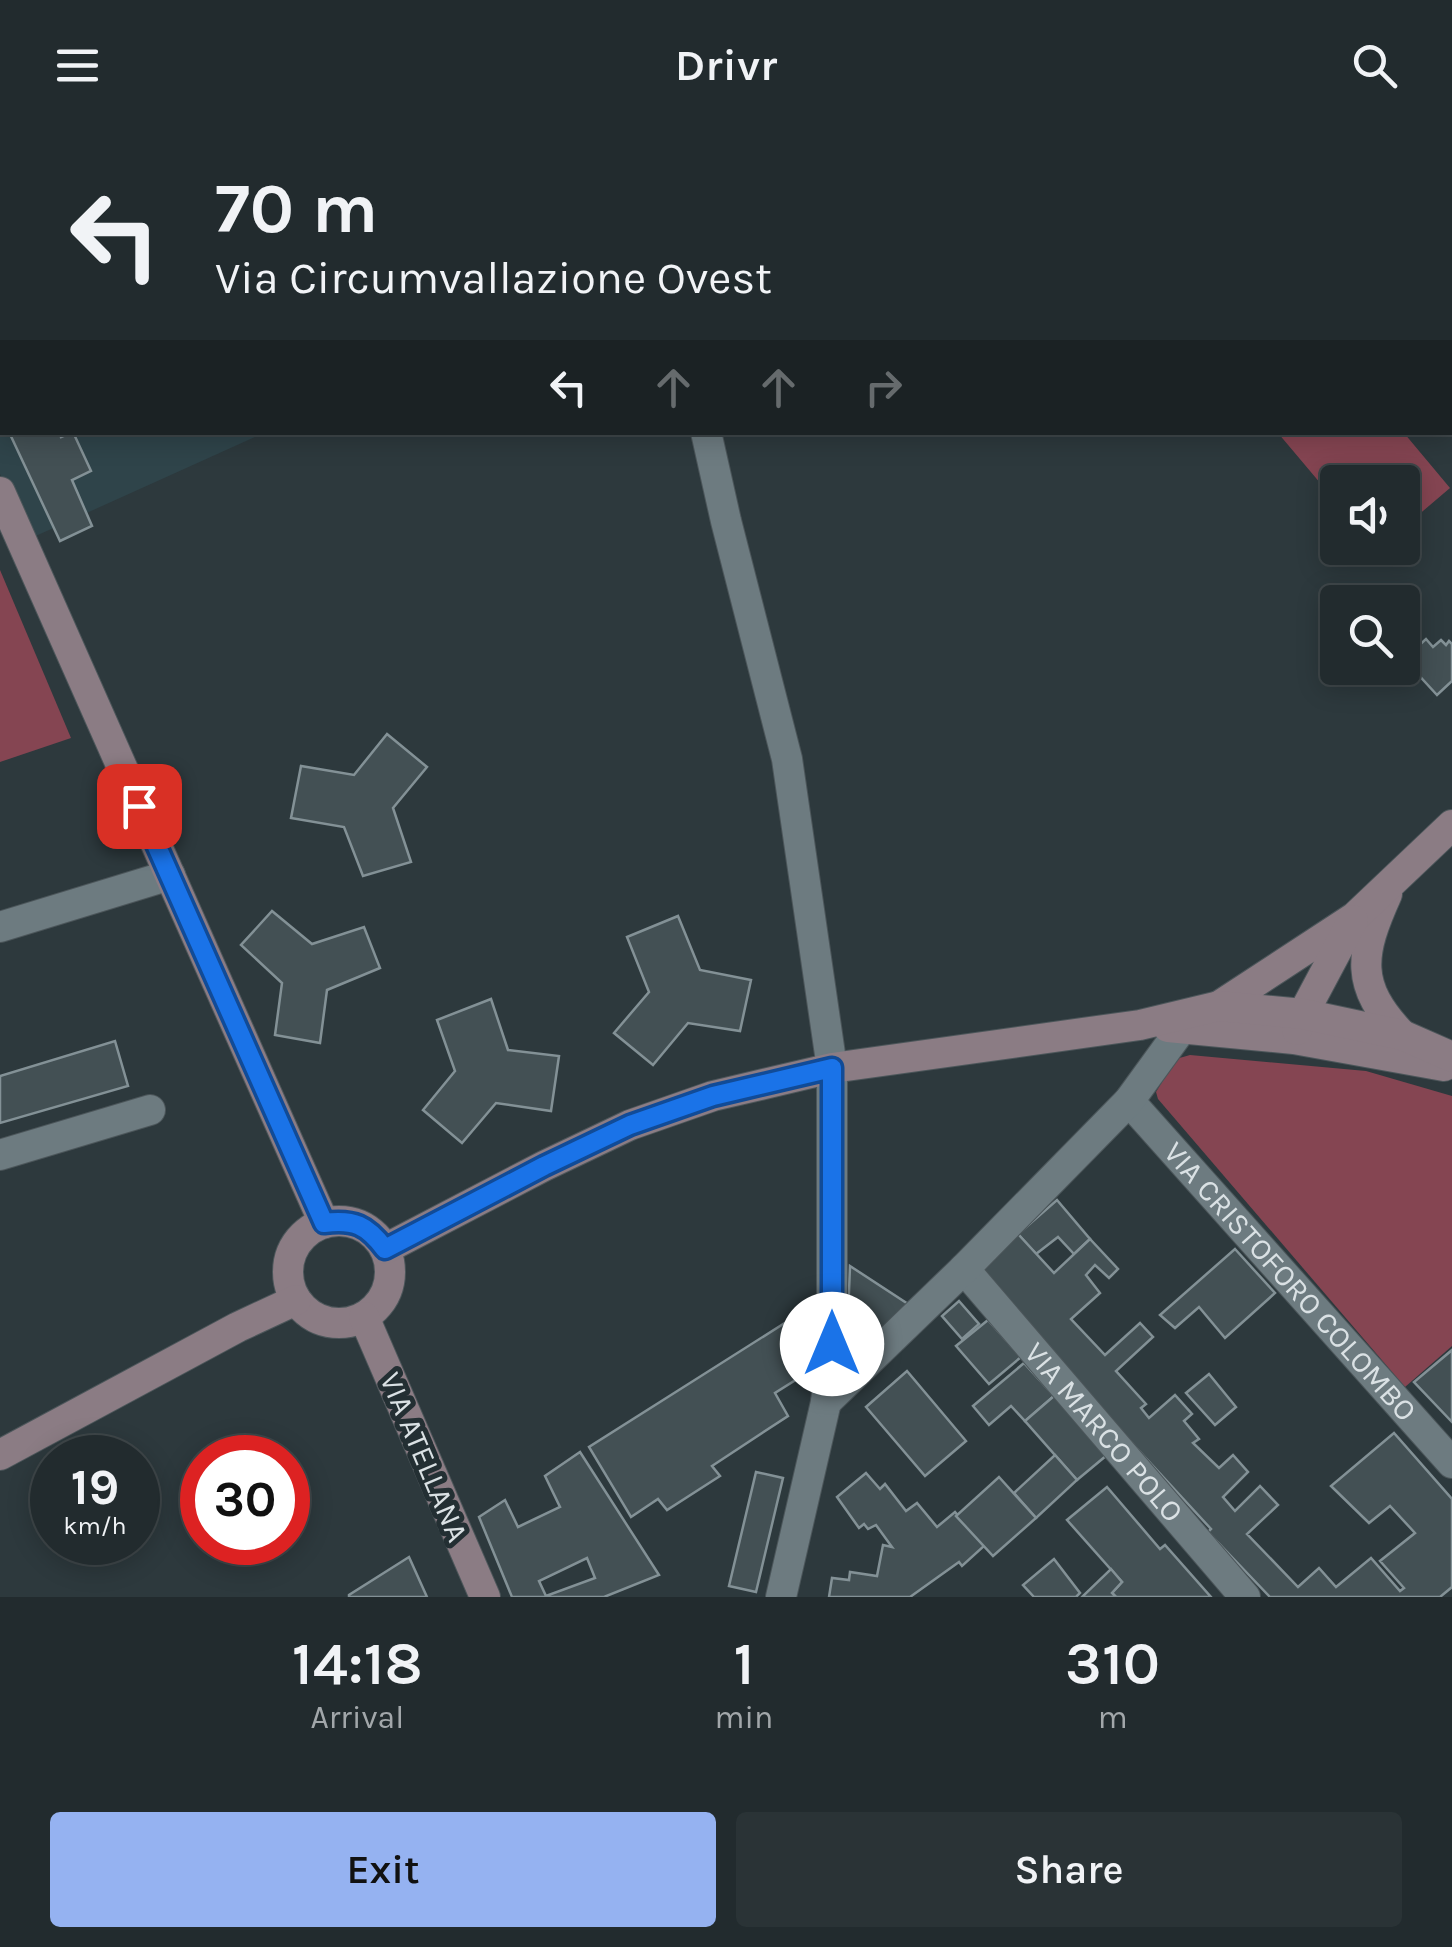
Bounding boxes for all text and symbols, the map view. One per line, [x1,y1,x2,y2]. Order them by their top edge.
icon: menu [50,38,105,93]
icon: search [1347,38,1402,93]
text: Drivr [675,39,777,91]
text: 70 m [215,168,378,250]
icon: left [50,170,180,300]
text: Via Circumvallazione Ovest [215,252,772,304]
icon: left [541,360,596,415]
icon: ahead [646,360,701,415]
icon: ahead [751,360,806,415]
icon: right [856,360,911,415]
map controls [1320,465,1420,685]
button: sound [1320,465,1420,565]
button: search [1320,585,1420,685]
pin [97,764,182,849]
icon: arrive [112,779,167,834]
street label: VIA CRISTOFORO COLOMBO [1156,1135,1424,1429]
position arrow [780,1292,884,1396]
street label: VIA MARCO POLO [1017,1335,1191,1529]
street label: VIA ATELLANA [372,1367,476,1547]
speed limit sign: 30 [180,1435,310,1565]
text: 19 [71,1458,119,1517]
text: km/h [63,1511,127,1540]
text: 14:18 [292,1629,423,1699]
text: 1 [733,1629,754,1699]
text: 310 [1065,1629,1160,1699]
text: Arrival [310,1699,404,1736]
text: min [714,1699,773,1736]
text: m [1098,1699,1128,1736]
button: Exit [50,1812,716,1927]
button: Share [736,1812,1402,1927]

